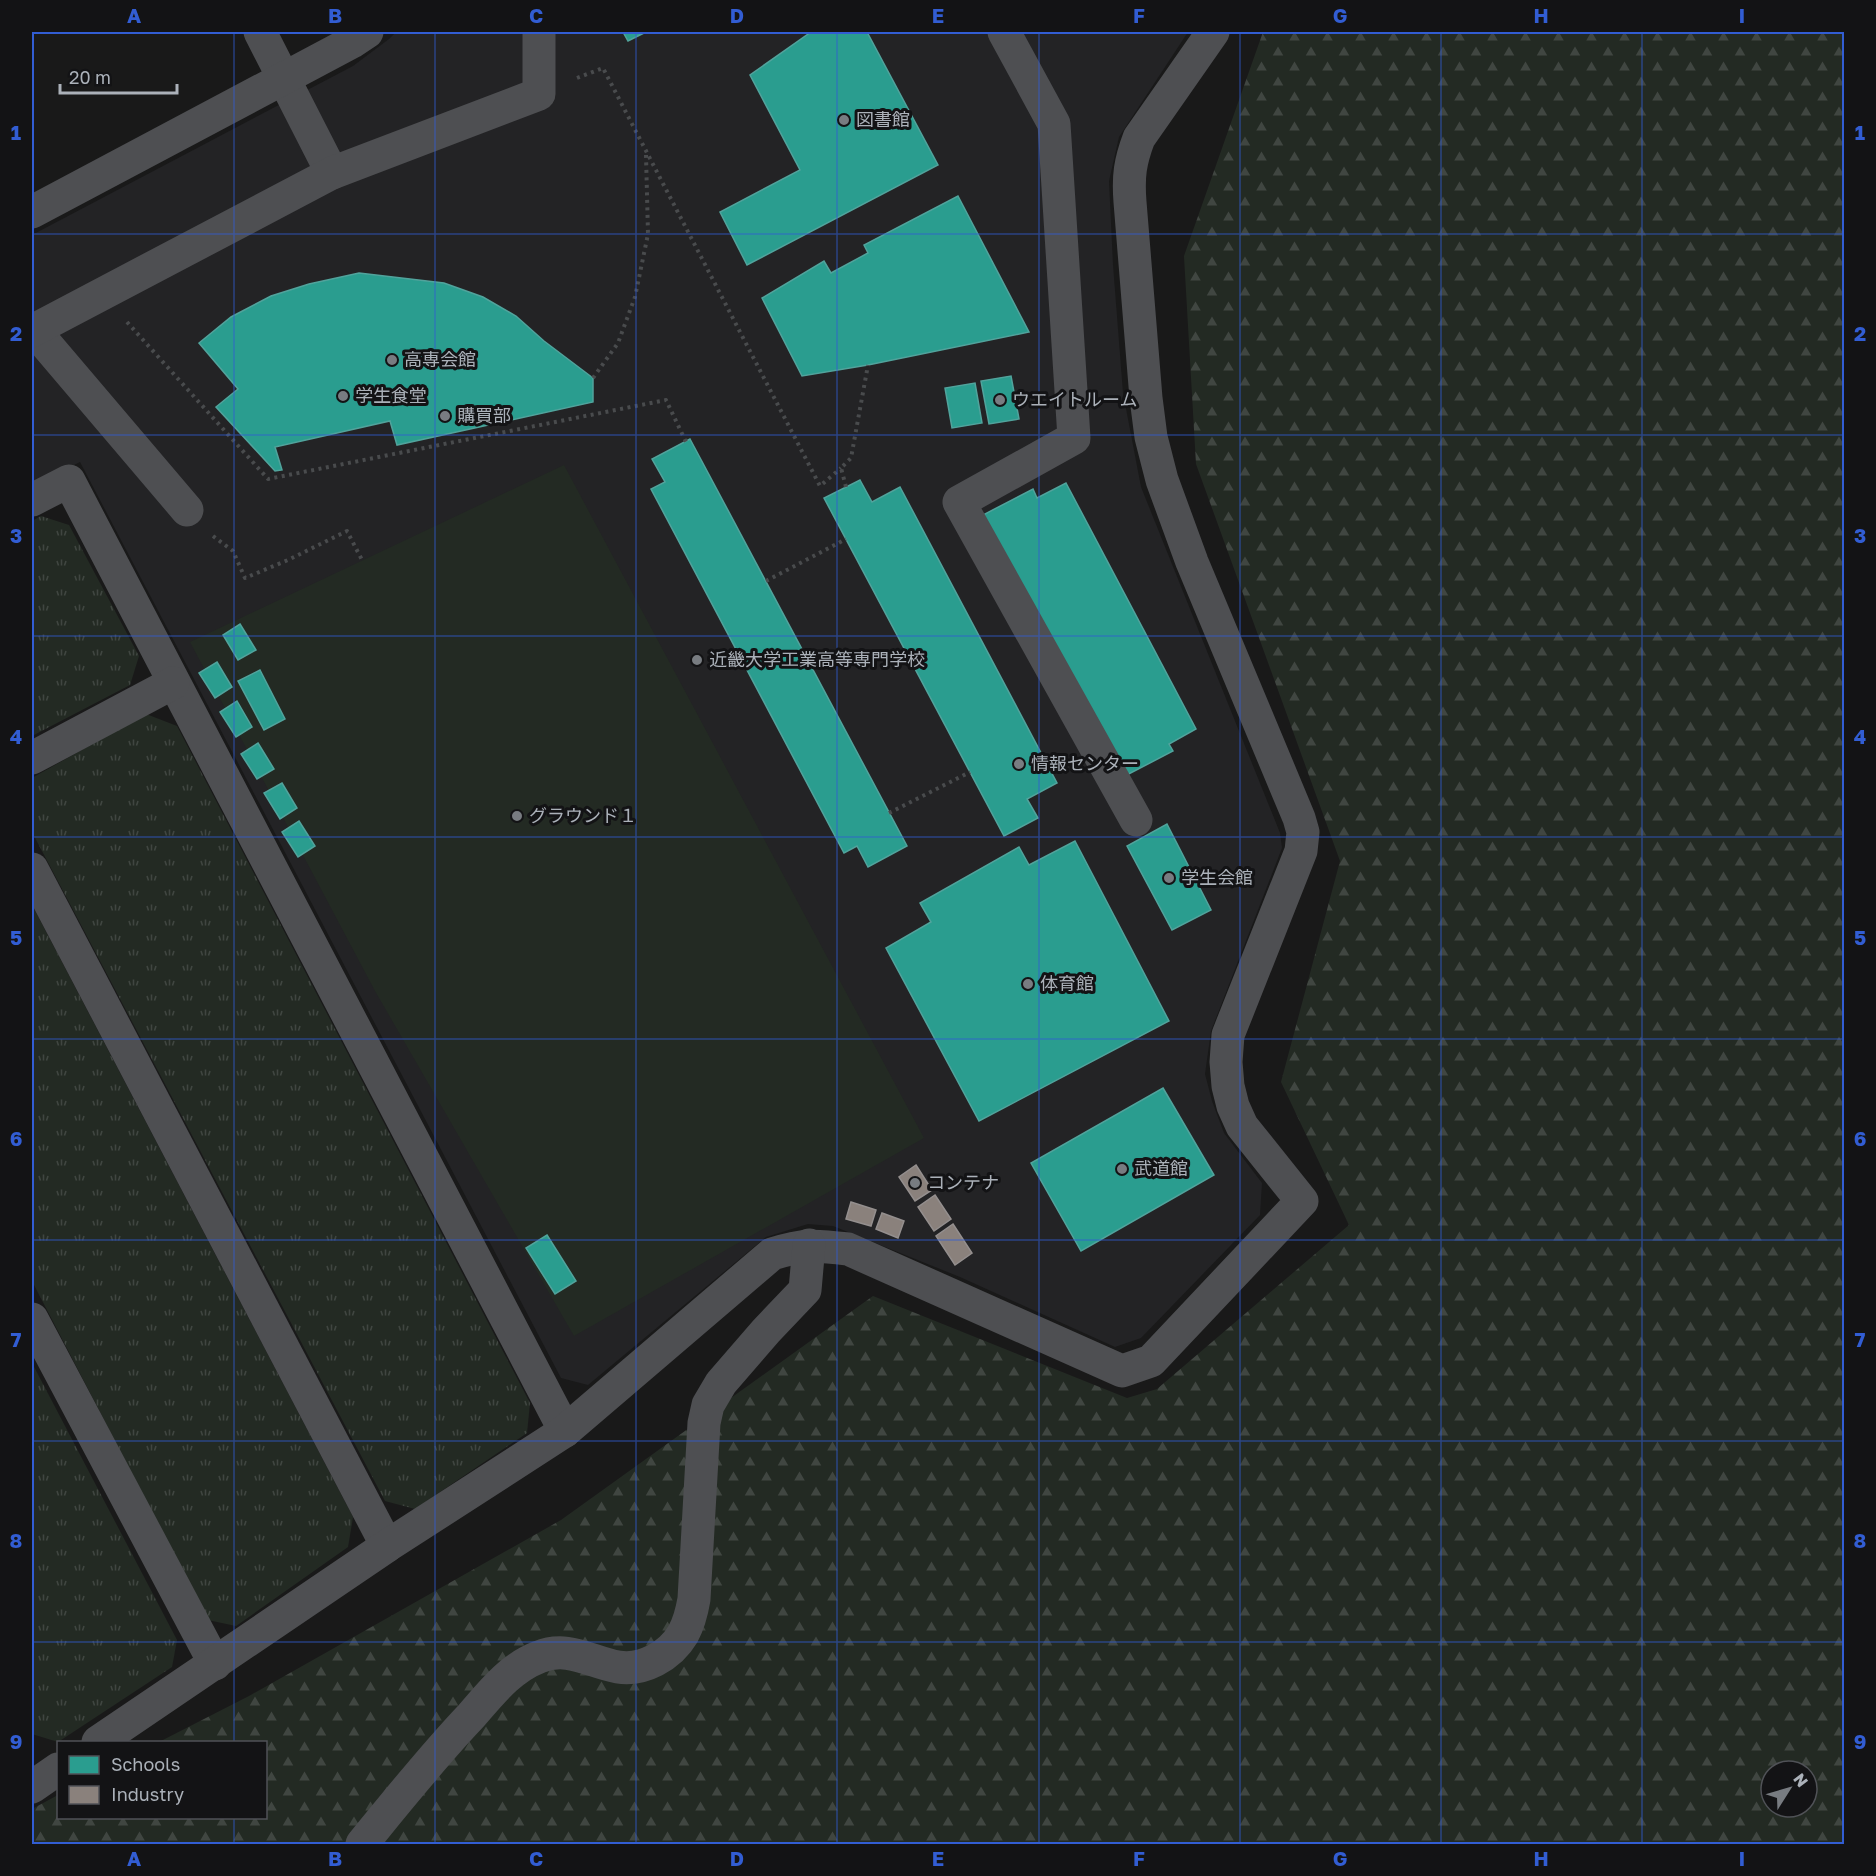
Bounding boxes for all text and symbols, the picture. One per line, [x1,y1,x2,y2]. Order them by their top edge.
text: A [127,3,141,27]
text: B [328,3,342,27]
text: C [529,3,543,27]
text: D [730,3,744,27]
text: E [932,3,944,27]
text: F [1133,3,1145,27]
text: G [1333,3,1347,27]
text: H [1533,3,1549,27]
text: I [1739,3,1745,27]
scale bar [60,57,177,95]
text: 20 m [69,66,111,88]
place label: 図書館 [856,108,910,130]
marker: 図書館 [837,113,851,127]
text: 1 [11,120,21,144]
text: 1 [1855,120,1865,144]
text: 2 [10,321,22,345]
text: 2 [1854,321,1866,345]
place label: 高専会館 [404,348,476,370]
marker: 高専会館 [385,353,399,367]
place label: 学生食堂 [355,384,427,406]
place label: ウエイトルーム [1012,388,1137,410]
marker: 学生食堂 [336,389,350,403]
marker: ウエイトルーム [993,393,1007,407]
place label: 購買部 [457,404,511,426]
marker: 購買部 [438,409,452,423]
text: 3 [10,523,22,547]
text: 3 [1854,523,1866,547]
place label: 近畿大学工業高等専門学校 [709,648,925,670]
marker: 近畿大学工業高等専門学校 [690,653,704,667]
text: 4 [10,724,22,748]
text: 4 [1854,724,1866,748]
place label: 情報センター [1031,752,1139,774]
marker: 情報センター [1012,757,1026,771]
place label: グラウンド１ [529,804,637,826]
marker: グラウンド１ [510,809,524,823]
place label: 学生会館 [1181,866,1253,888]
marker: 学生会館 [1162,871,1176,885]
text: 5 [10,925,22,949]
text: 5 [1854,925,1866,949]
place label: 体育館 [1040,972,1094,994]
marker: 体育館 [1021,977,1035,991]
text: 6 [10,1126,22,1150]
text: 6 [1854,1126,1866,1150]
place label: 武道館 [1134,1157,1188,1179]
marker: 武道館 [1115,1162,1129,1176]
place label: コンテナ [927,1171,999,1193]
marker: コンテナ [908,1176,922,1190]
text: 7 [11,1327,22,1351]
text: 7 [1855,1327,1866,1351]
text: 8 [10,1528,22,1552]
text: 8 [1854,1528,1866,1552]
text: 9 [10,1729,22,1753]
text: 9 [1854,1729,1866,1753]
legend [57,1741,267,1819]
text: Schools [111,1753,180,1775]
north arrow [1759,1759,1819,1819]
text: N [1789,1769,1813,1791]
text: Industry [111,1783,184,1805]
text: A [127,1846,141,1870]
text: B [328,1846,342,1870]
text: C [529,1846,543,1870]
text: D [730,1846,744,1870]
text: E [932,1846,944,1870]
text: F [1133,1846,1145,1870]
text: G [1333,1846,1347,1870]
text: H [1533,1846,1549,1870]
text: I [1739,1846,1745,1870]

